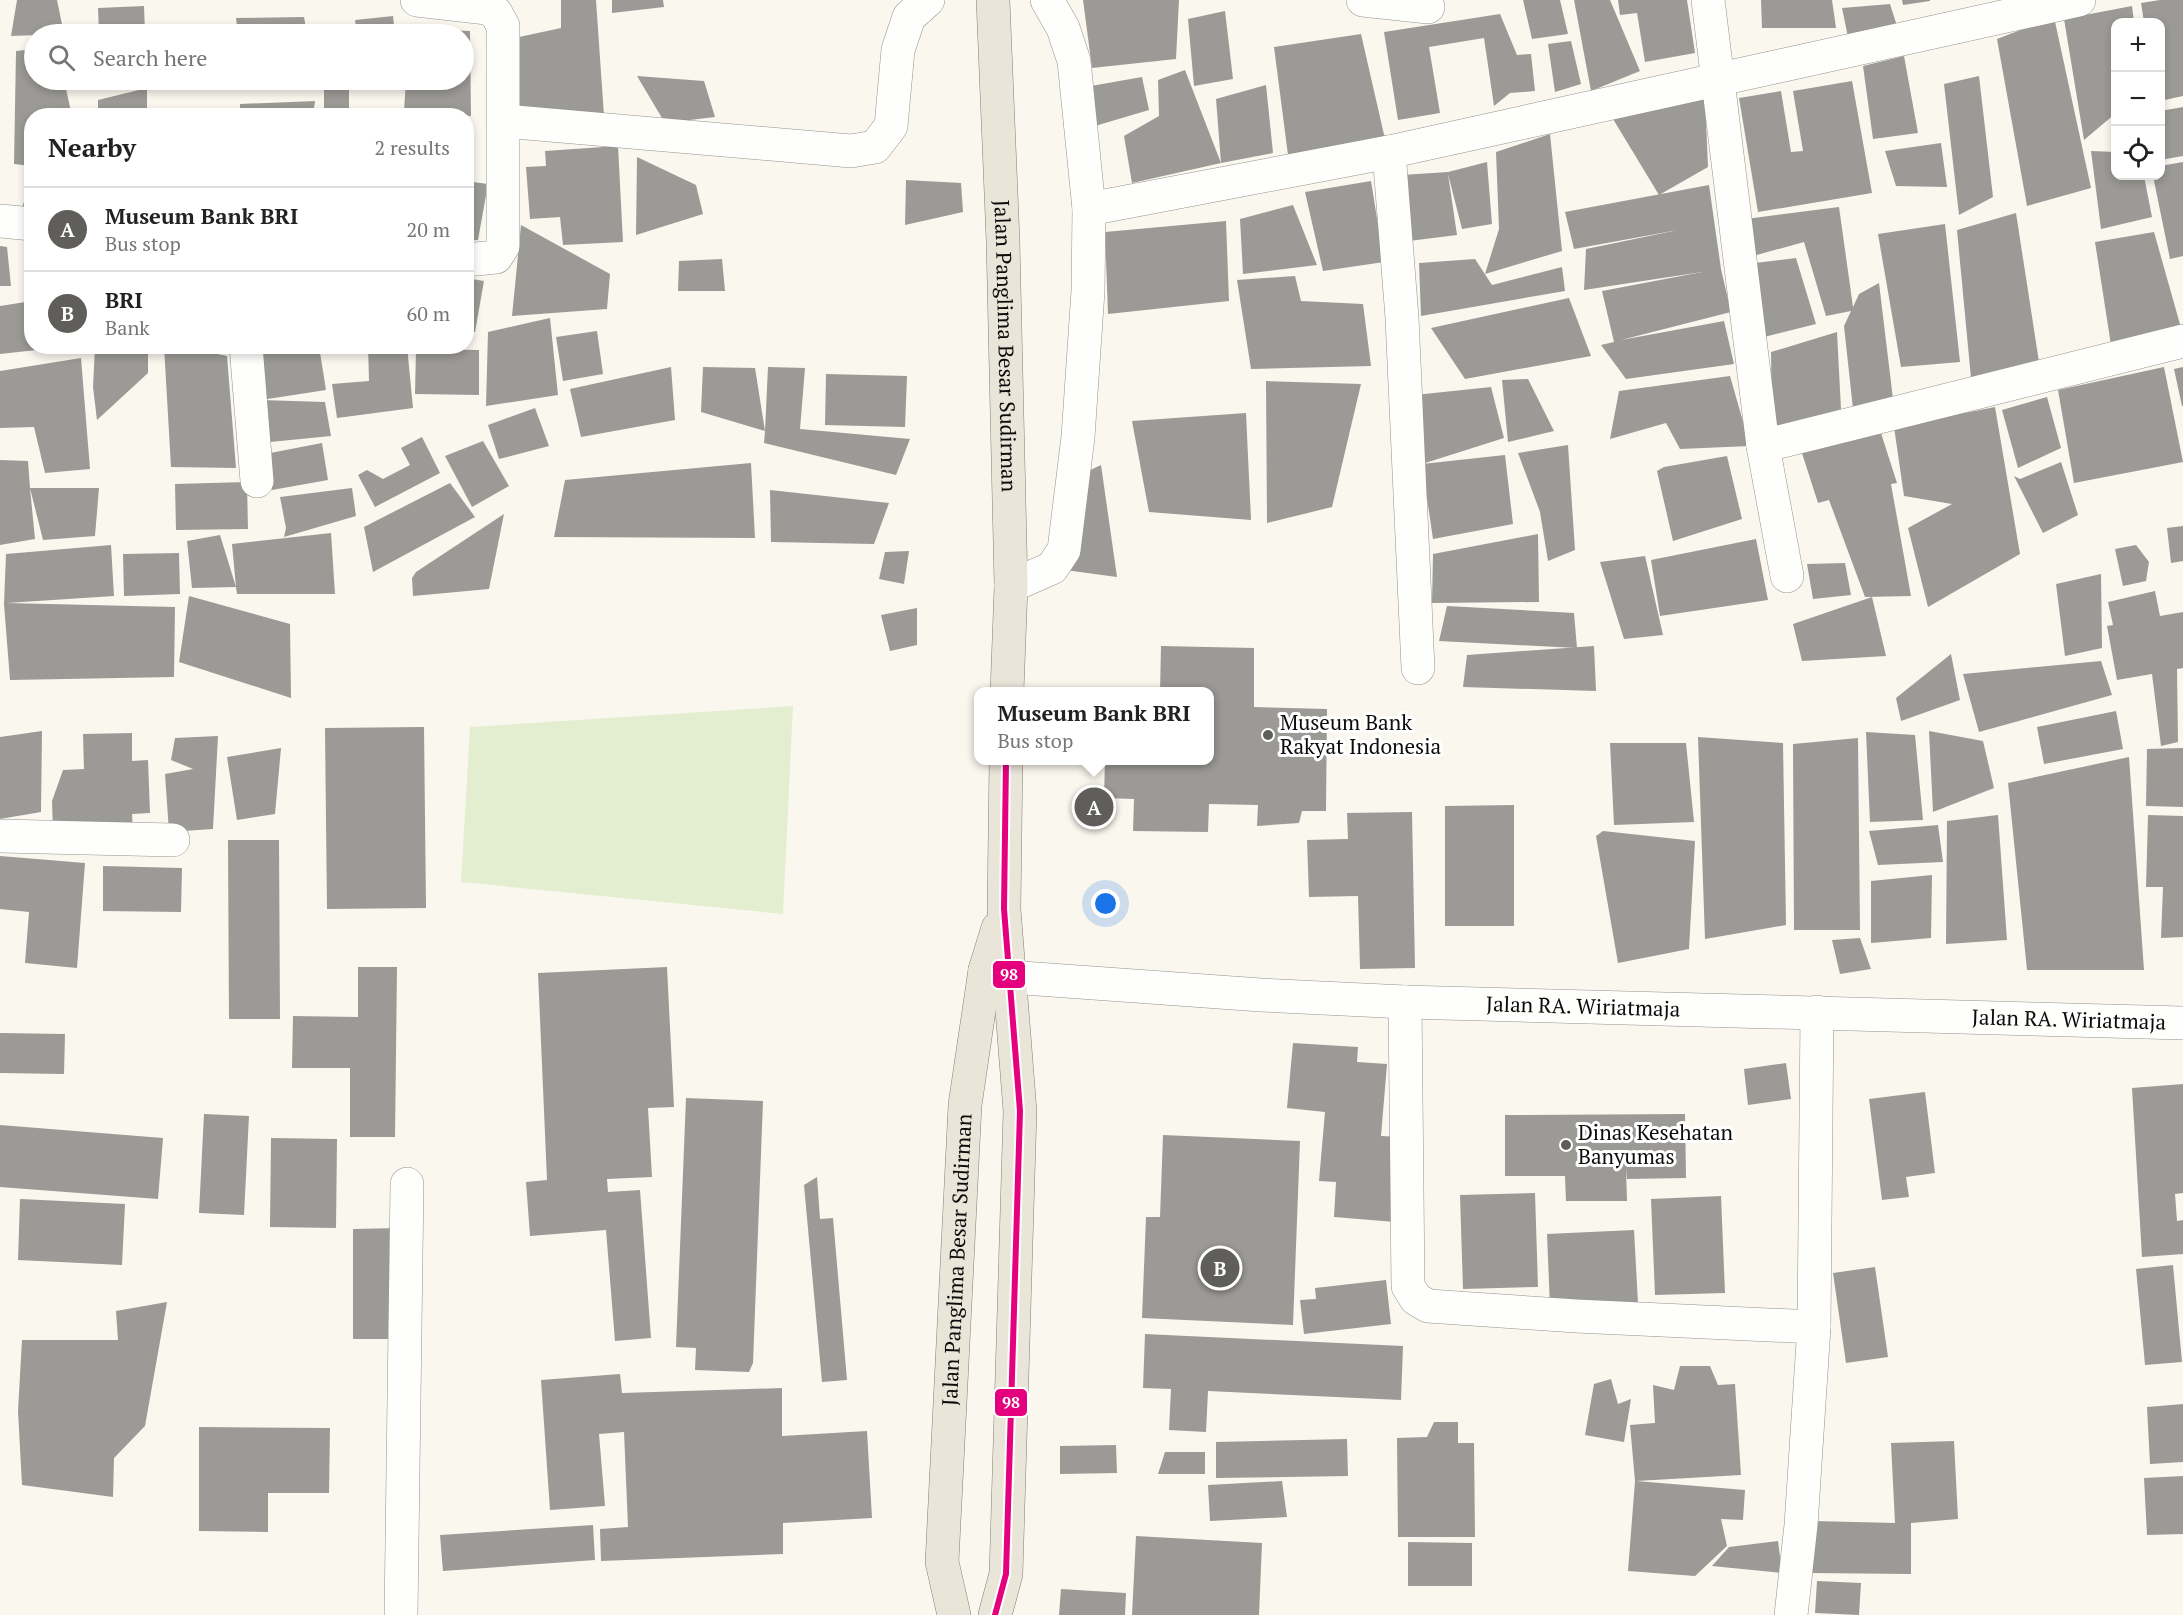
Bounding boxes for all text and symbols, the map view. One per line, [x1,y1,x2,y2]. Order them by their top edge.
map controls [2111,18,2165,180]
button: + [2111,18,2165,72]
search box [24,24,474,90]
icon: search [45,41,78,74]
text: Search here [93,43,207,72]
button: − [2111,72,2165,126]
button: locate [2111,126,2165,180]
text: Nearby [48,130,136,164]
text: 2 results [375,134,450,161]
street label: Jalan Panglima Besar Sudirman [988,199,1024,493]
text: Museum Bank BRI [105,201,298,230]
text: A [60,216,75,243]
text: 20 m [407,216,450,243]
text: Bus stop [105,230,181,257]
text: BRI [105,285,143,314]
text: B [61,300,74,327]
text: 60 m [407,300,450,327]
text: Bank [105,314,150,341]
popup [974,687,1214,765]
text: Museum Bank BRI [997,698,1191,727]
place label: Museum Bank Rakyat Indonesia [1280,708,1442,760]
text: Bus stop [997,727,1073,754]
marker: Museum Bank Rakyat Indonesia [1261,728,1275,742]
pin: A [1074,784,1114,830]
your location [1091,889,1120,918]
line badge: 98 [992,960,1026,989]
text: 98 [1000,963,1018,985]
street label: Jalan RA. Wiriatmaja [1486,989,1681,1022]
street label: Jalan RA. Wiriatmaja [1971,1002,2167,1036]
street label: Jalan Panglima Besar Sudirman [935,1112,978,1406]
place label: Dinas Kesehatan Banyumas [1578,1118,1734,1170]
marker: Dinas Kesehatan Banyumas [1559,1138,1573,1152]
pin: B [1200,1246,1240,1290]
line badge: 98 [994,1388,1028,1417]
text: 98 [1002,1391,1020,1413]

